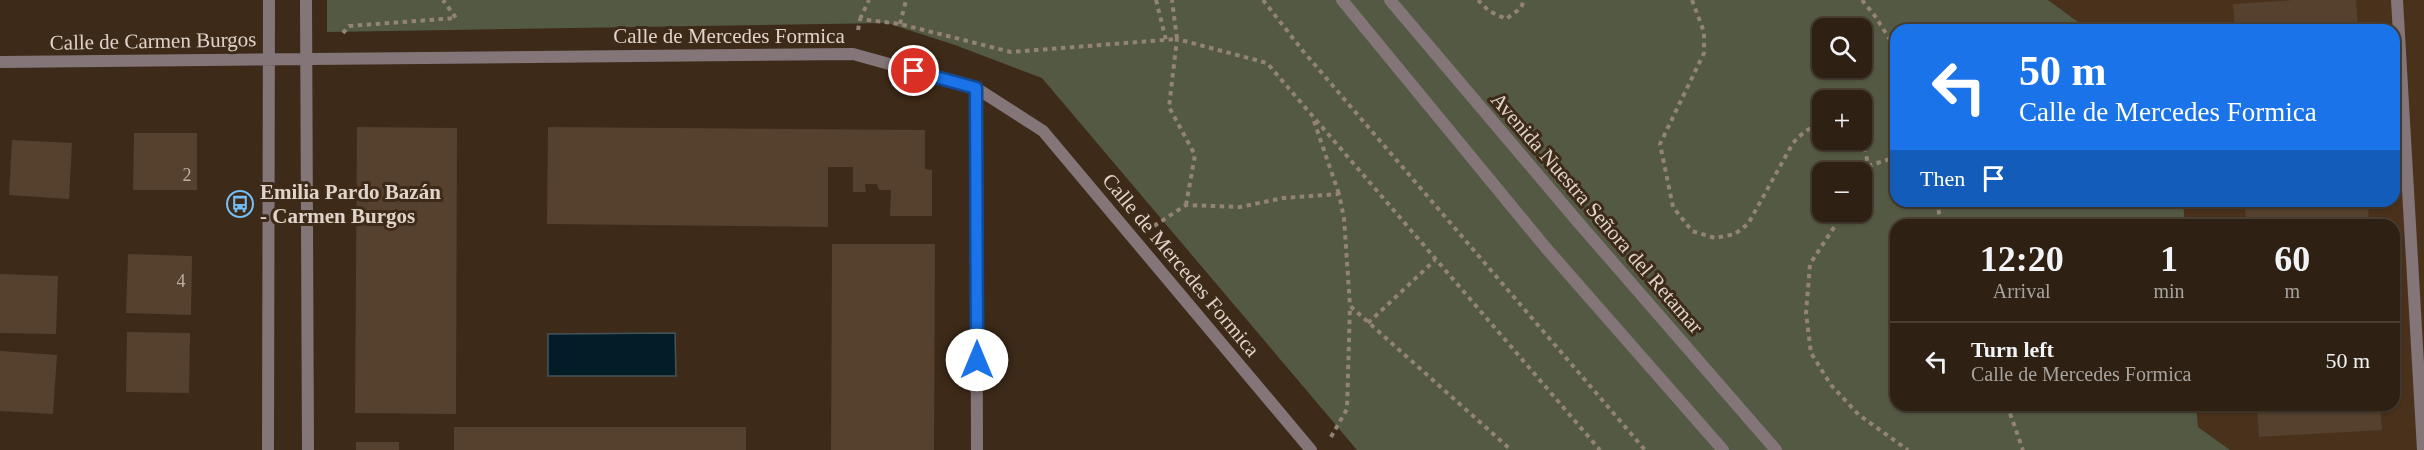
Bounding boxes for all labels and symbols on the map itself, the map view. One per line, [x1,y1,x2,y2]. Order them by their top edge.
street label: Calle de Mercedes Formica [613,24,845,48]
street label: Calle de Carmen Burgos [49,27,257,55]
pin [888,45,939,96]
street label: Avenida Nuestra Señora del Retamar [1486,88,1708,338]
house number: 2 [183,165,192,185]
street label: Calle de Mercedes Formica [1097,169,1265,362]
place label: Emilia Pardo Bazán - Carmen Burgos [260,180,441,228]
bus stop icon: Emilia Pardo Bazán - Carmen Burgos [225,189,255,219]
house number: 4 [177,271,186,291]
position arrow [945,328,1009,392]

